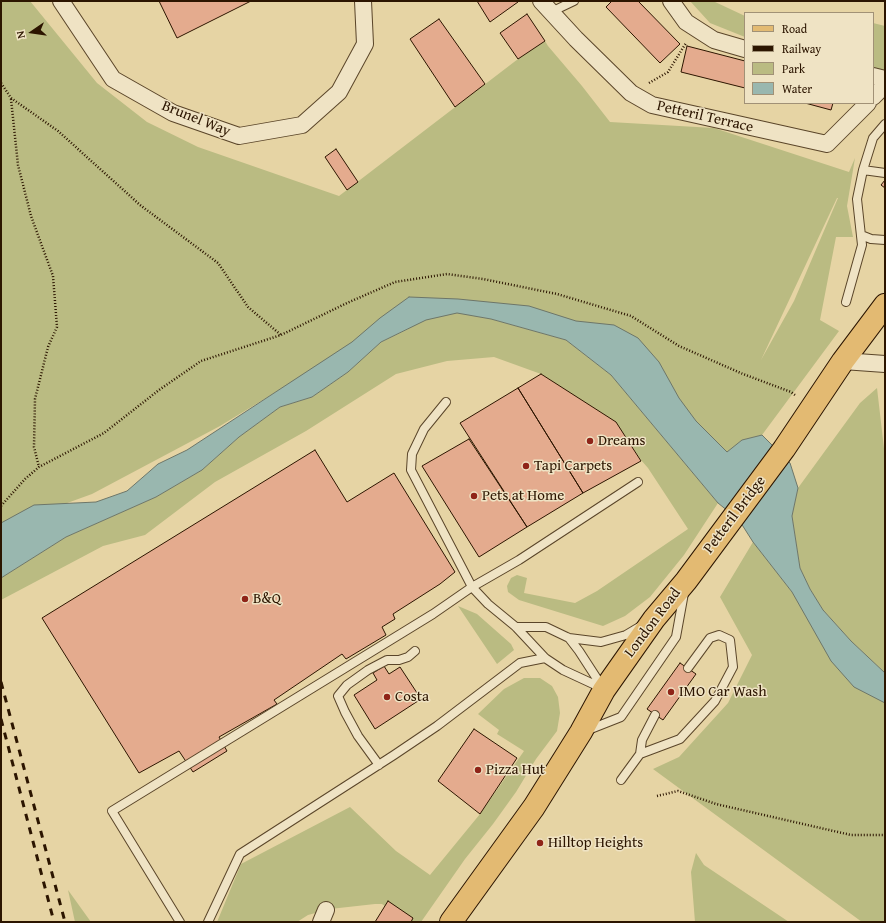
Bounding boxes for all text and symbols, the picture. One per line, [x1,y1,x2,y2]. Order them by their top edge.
north arrow [12,12,52,52]
legend [744,12,874,104]
text: Road [782,20,807,37]
text: N [12,29,29,40]
text: Railway [782,40,821,57]
text: Park [782,60,805,77]
text: Water [782,80,812,97]
street label: Brunel Way [159,97,233,141]
street label: Petteril Terrace [655,97,755,137]
place label: Dreams [598,432,645,450]
marker: Dreams [585,436,595,446]
place label: Tapi Carpets [534,457,612,475]
marker: Tapi Carpets [521,461,531,471]
street label: Petteril Bridge [700,473,770,557]
place label: Pets at Home [482,487,564,505]
marker: Pets at Home [469,491,479,501]
street label: London Road [621,585,685,661]
place label: B&Q [253,590,281,608]
marker: B&Q [240,594,250,604]
place label: IMO Car Wash [679,683,767,701]
marker: IMO Car Wash [666,687,676,697]
place label: Costa [395,688,429,706]
marker: Costa [382,692,392,702]
place label: Pizza Hut [486,761,545,779]
marker: Pizza Hut [473,765,483,775]
place label: Hilltop Heights [548,834,643,852]
marker: Hilltop Heights [535,838,545,848]

